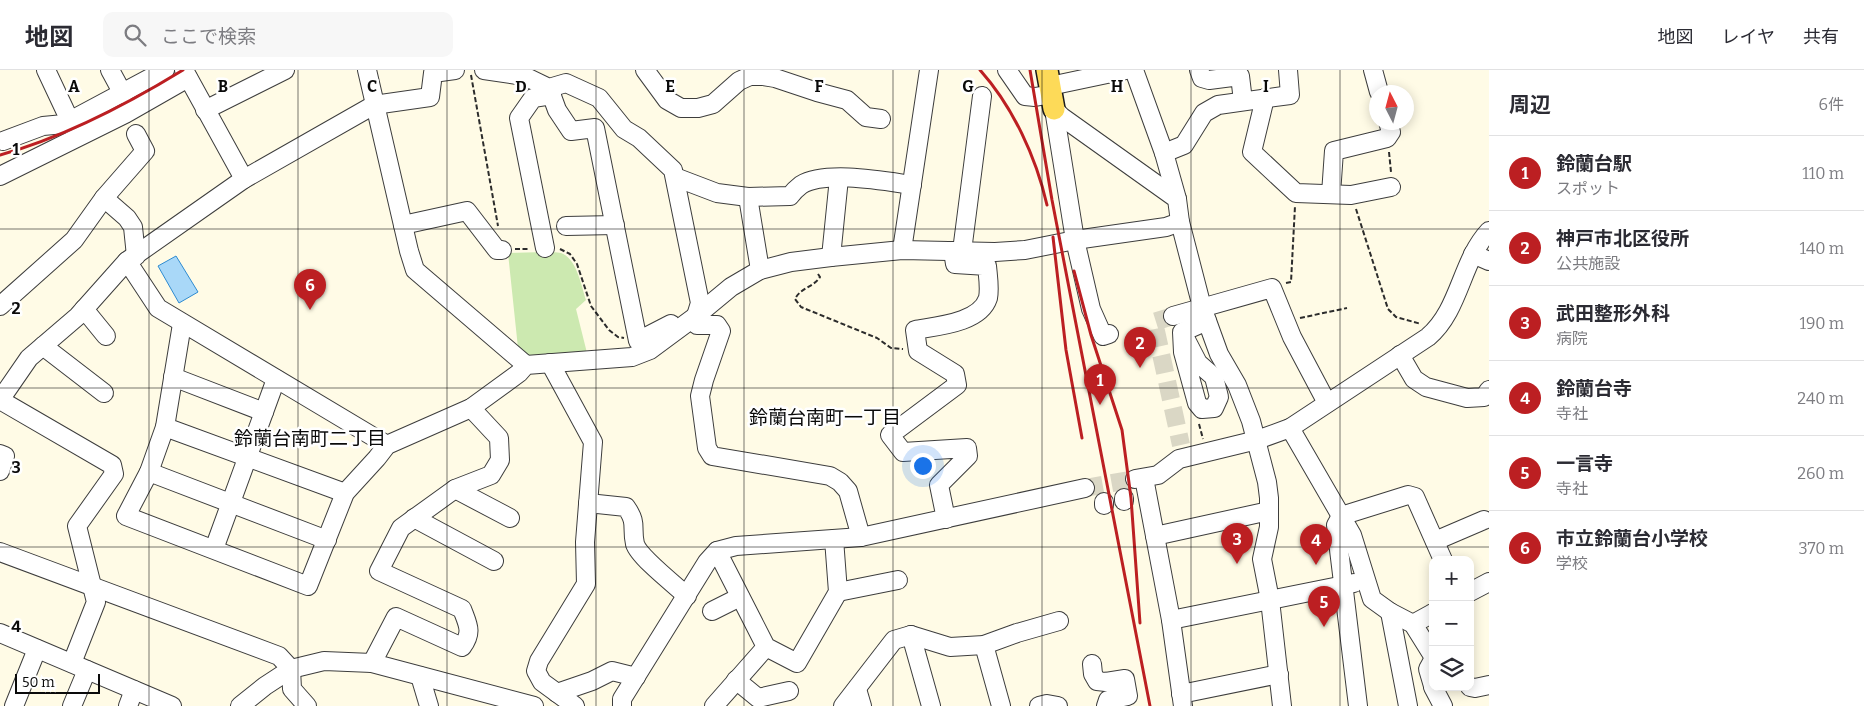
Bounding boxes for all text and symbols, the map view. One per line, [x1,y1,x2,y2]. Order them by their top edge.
search box [103,12,453,57]
icon: search [121,21,149,49]
text: 地図 [25,23,73,51]
text: ここで検索 [161,25,256,48]
text: 地図 [1658,26,1694,48]
text: レイヤ [1722,26,1775,48]
text: 共有 [1803,26,1839,48]
text: A [68,77,80,96]
text: B [218,77,228,96]
text: C [367,77,377,96]
text: D [515,77,527,96]
text: E [665,77,675,96]
text: F [815,77,824,96]
text: G [962,77,974,96]
text: H [1111,77,1124,96]
text: I [1263,77,1269,96]
north arrow [1369,85,1414,130]
text: 周辺 [1509,92,1551,118]
text: 6件 [1819,95,1844,114]
text: 1 [13,140,20,159]
text: 鈴蘭台駅 [1556,152,1632,175]
text: 1 [1522,164,1528,183]
text: 110 m [1802,164,1844,183]
text: スポット [1556,179,1620,198]
text: 神戸市北区役所 [1556,227,1689,250]
text: 2 [1520,239,1530,258]
text: 140 m [1799,239,1844,258]
text: 公共施設 [1556,254,1620,273]
pin: 6 [294,269,326,310]
text: 2 [11,299,21,318]
text: 武田整形外科 [1556,302,1670,325]
text: 3 [1520,314,1530,333]
text: 190 m [1799,314,1844,333]
pin: 2 [1124,327,1156,368]
text: 病院 [1556,329,1588,348]
pin: 1 [1084,364,1116,405]
text: 鈴蘭台寺 [1556,377,1632,400]
text: 4 [1520,389,1530,408]
text: 240 m [1797,389,1844,408]
text: 寺社 [1556,404,1588,423]
district label: 鈴蘭台南町一丁目 [749,406,901,429]
district label: 鈴蘭台南町二丁目 [234,427,386,450]
text: 一言寺 [1556,452,1613,475]
your location [910,453,936,479]
text: 3 [11,458,21,477]
text: 5 [1521,464,1529,483]
text: 260 m [1797,464,1844,483]
text: 寺社 [1556,479,1588,498]
pin: 3 [1221,523,1253,564]
pin: 4 [1300,524,1332,565]
text: 市立鈴蘭台小学校 [1556,527,1708,550]
text: 6 [1520,539,1530,558]
text: 370 m [1798,539,1844,558]
text: 学校 [1556,554,1588,573]
map controls [1429,556,1474,691]
button: + [1429,556,1474,601]
pin: 5 [1308,586,1340,627]
button: − [1429,601,1474,646]
text: 4 [11,617,21,636]
button: layers [1429,646,1474,691]
scale bar [15,671,100,694]
text: 50 m [22,674,55,691]

